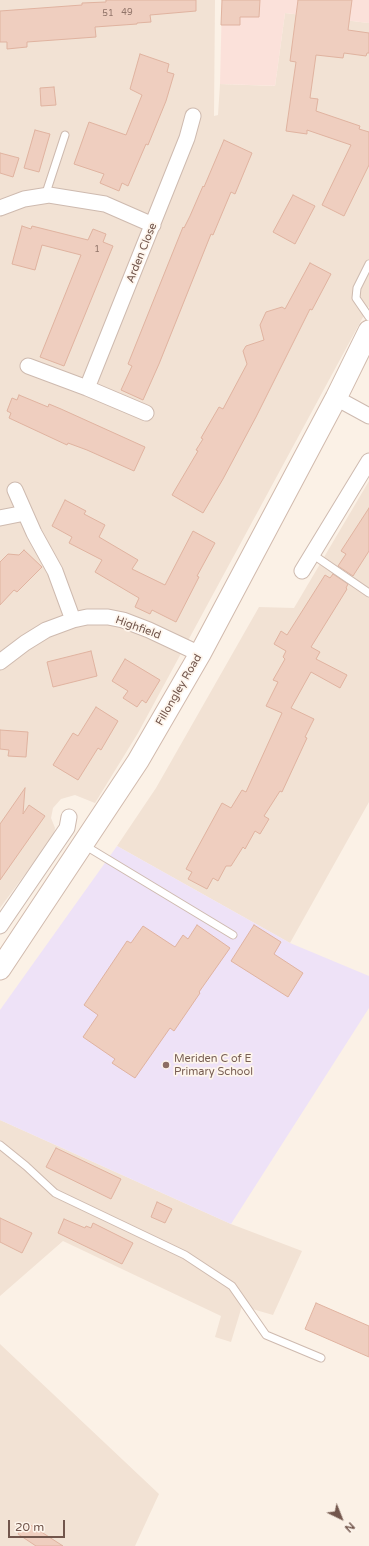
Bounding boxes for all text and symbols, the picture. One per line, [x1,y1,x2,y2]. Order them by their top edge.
house number: 49 [121,8,133,18]
house number: 51 [102,9,114,19]
street label: Arden Close [124,221,160,285]
house number: 1 [94,245,100,255]
street label: Highfield [113,614,163,642]
street label: Fillongley Road [153,652,205,728]
place label: Meriden C of E Primary School [174,1052,253,1078]
marker: Meriden C of E Primary School [161,1060,171,1070]
north arrow [321,1498,361,1538]
scale bar [10,1512,67,1538]
text: N [342,1519,357,1535]
text: 20 m [15,1520,44,1534]

